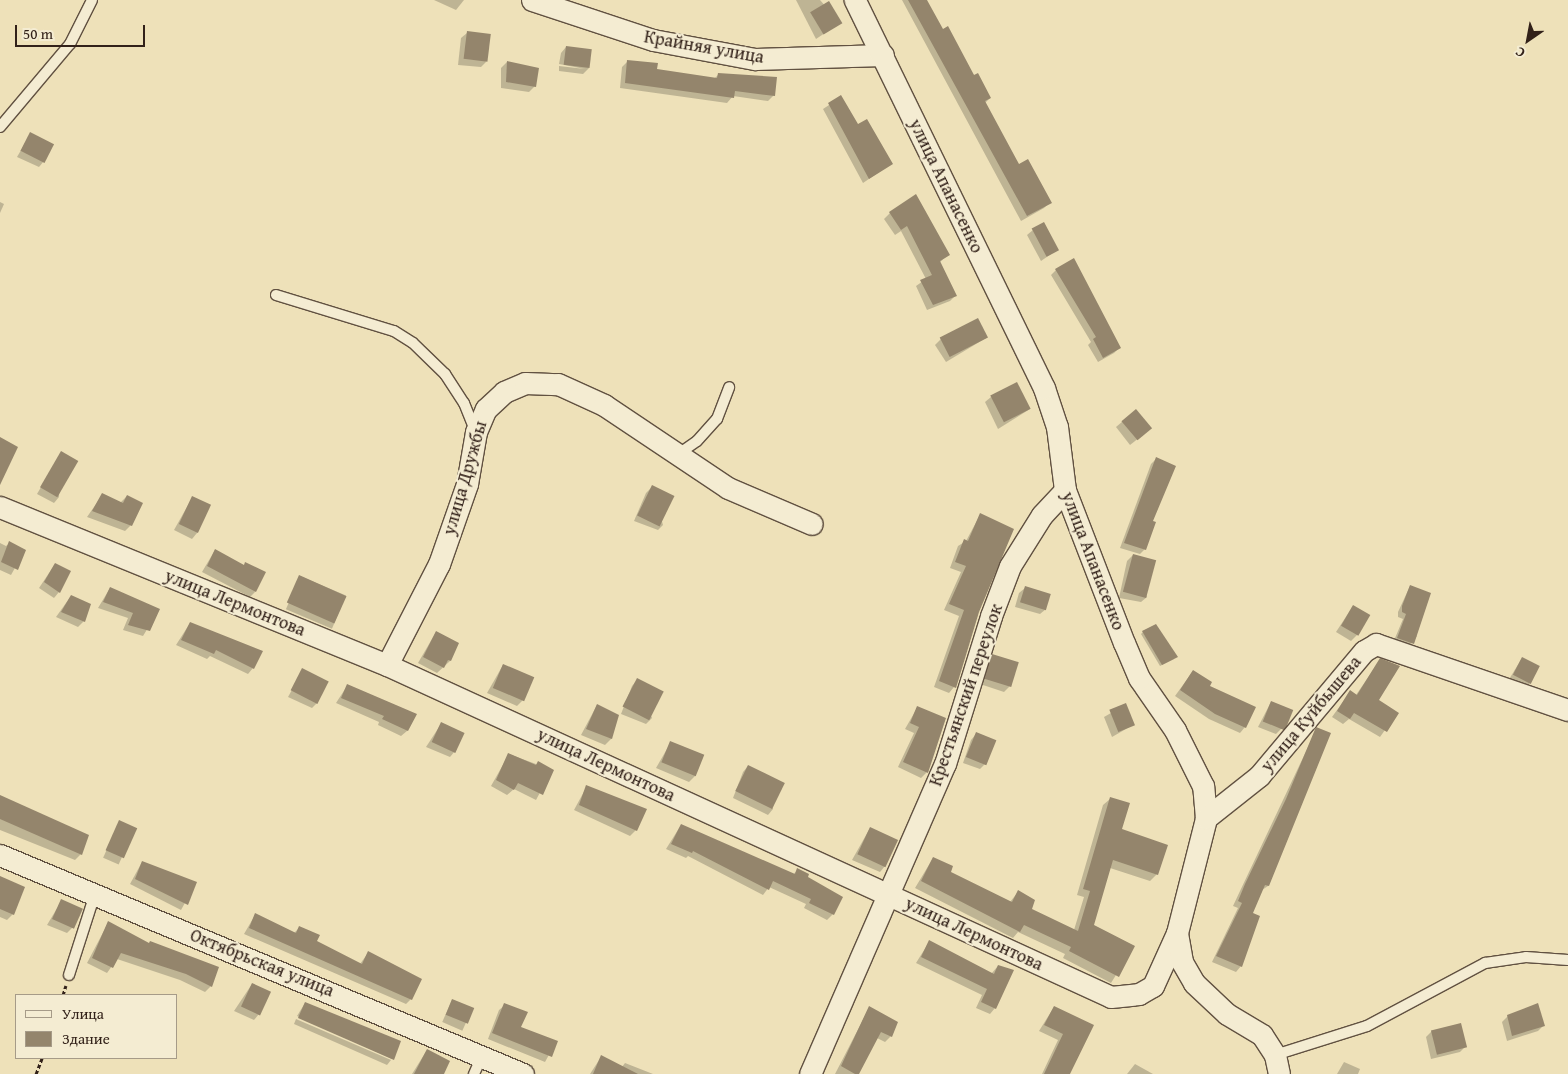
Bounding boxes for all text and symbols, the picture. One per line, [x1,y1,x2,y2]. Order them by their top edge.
scale bar [18,15,148,47]
north arrow [1503,15,1553,65]
text: 50 m [23,23,53,44]
street label: Крайняя улица [642,26,766,68]
text: С [1511,42,1529,63]
street label: улица Апанасенко [904,115,988,257]
street label: улица Дружбы [438,418,492,538]
street label: улица Апанасенко [1057,489,1129,633]
street label: улица Лермонтова [161,565,309,641]
street label: Крестьянский переулок [925,601,1007,789]
street label: улица Куйбышева [1256,652,1366,776]
street label: улица Лермонтова [534,724,678,806]
street label: улица Лермонтова [902,893,1046,975]
street label: Октябрьская улица [187,924,337,1002]
legend [15,994,178,1059]
text: Улица [62,1003,104,1024]
text: Здание [62,1028,110,1049]

